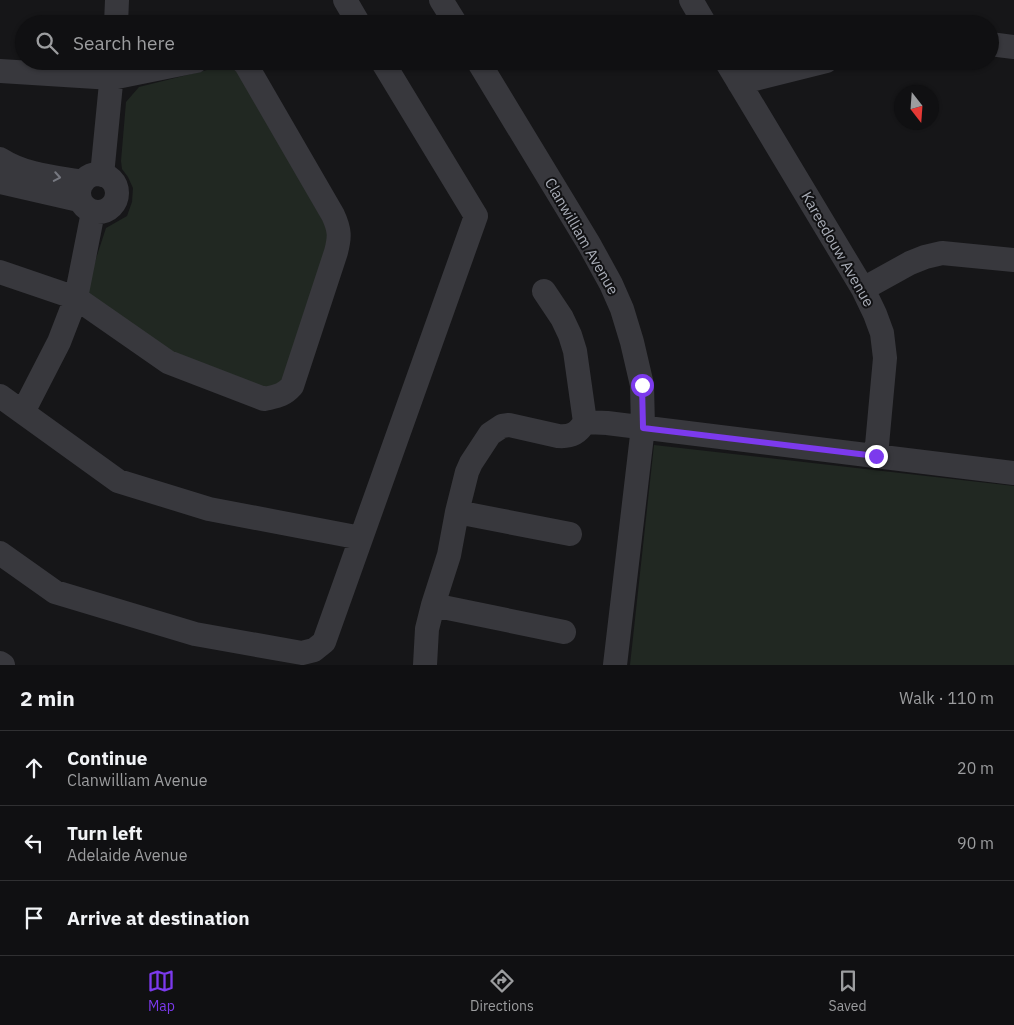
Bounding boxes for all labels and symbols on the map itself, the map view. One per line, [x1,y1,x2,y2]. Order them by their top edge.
north arrow [894,85,939,130]
one-way arrow [53,172,62,182]
street label: Clanwilliam Avenue [541,174,623,298]
street label: Kareedouw Avenue [797,188,879,310]
route start [631,374,654,397]
route end [865,445,888,468]

